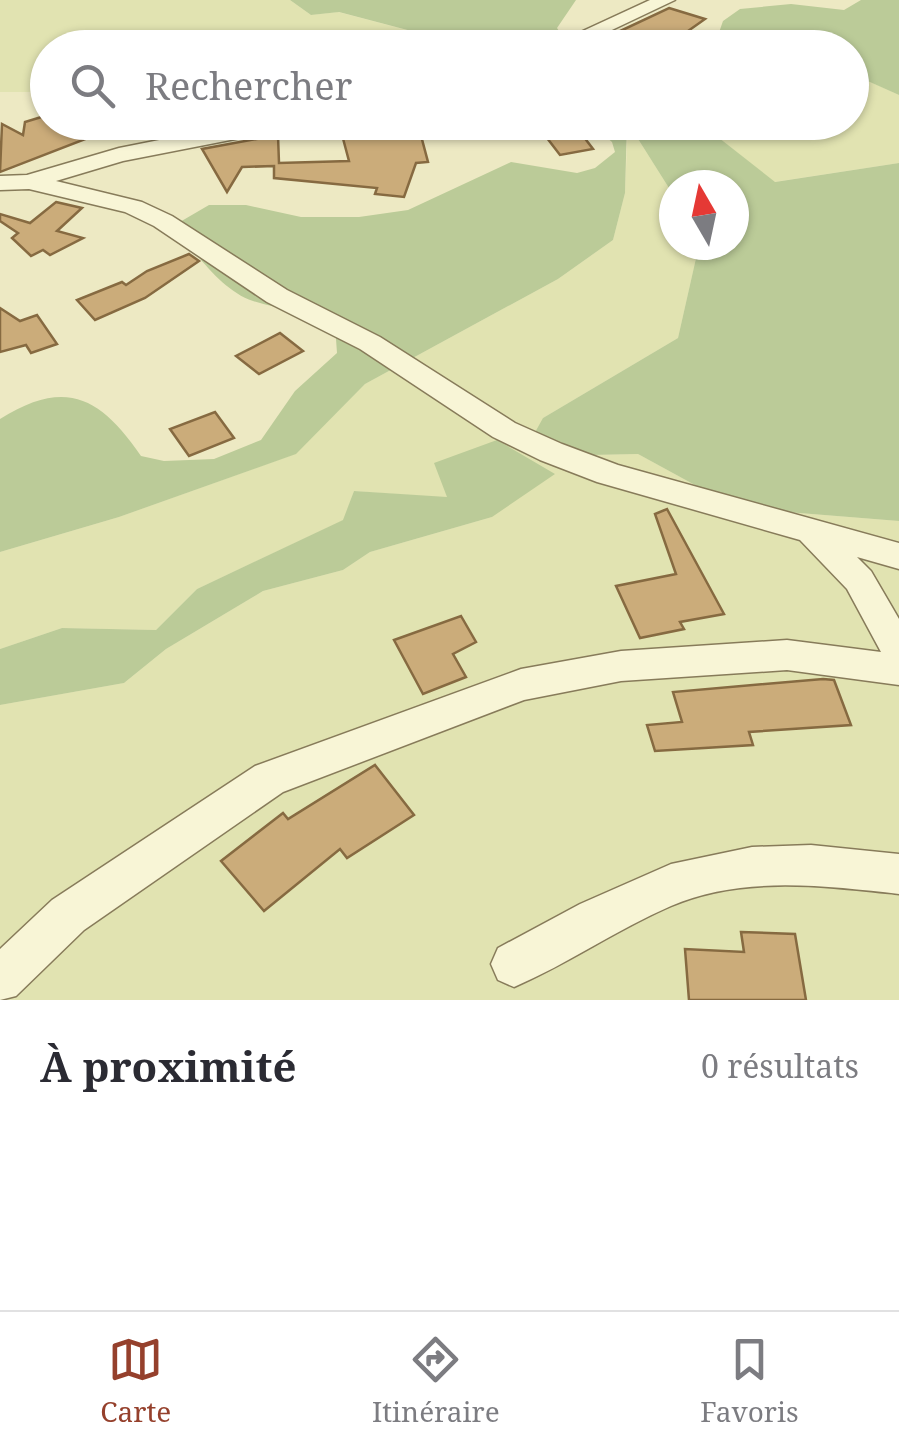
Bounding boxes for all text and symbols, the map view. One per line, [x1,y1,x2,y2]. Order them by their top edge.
search box [30,30,869,140]
icon: search [65,58,120,113]
text: Rechercher [145,59,352,111]
north arrow [659,170,749,260]
text: À proximité [40,1037,297,1094]
text: 0 résultats [701,1044,859,1087]
tab: Carte [100,1332,171,1430]
tab: Itinéraire [372,1332,500,1430]
tab: Favoris [700,1332,799,1430]

